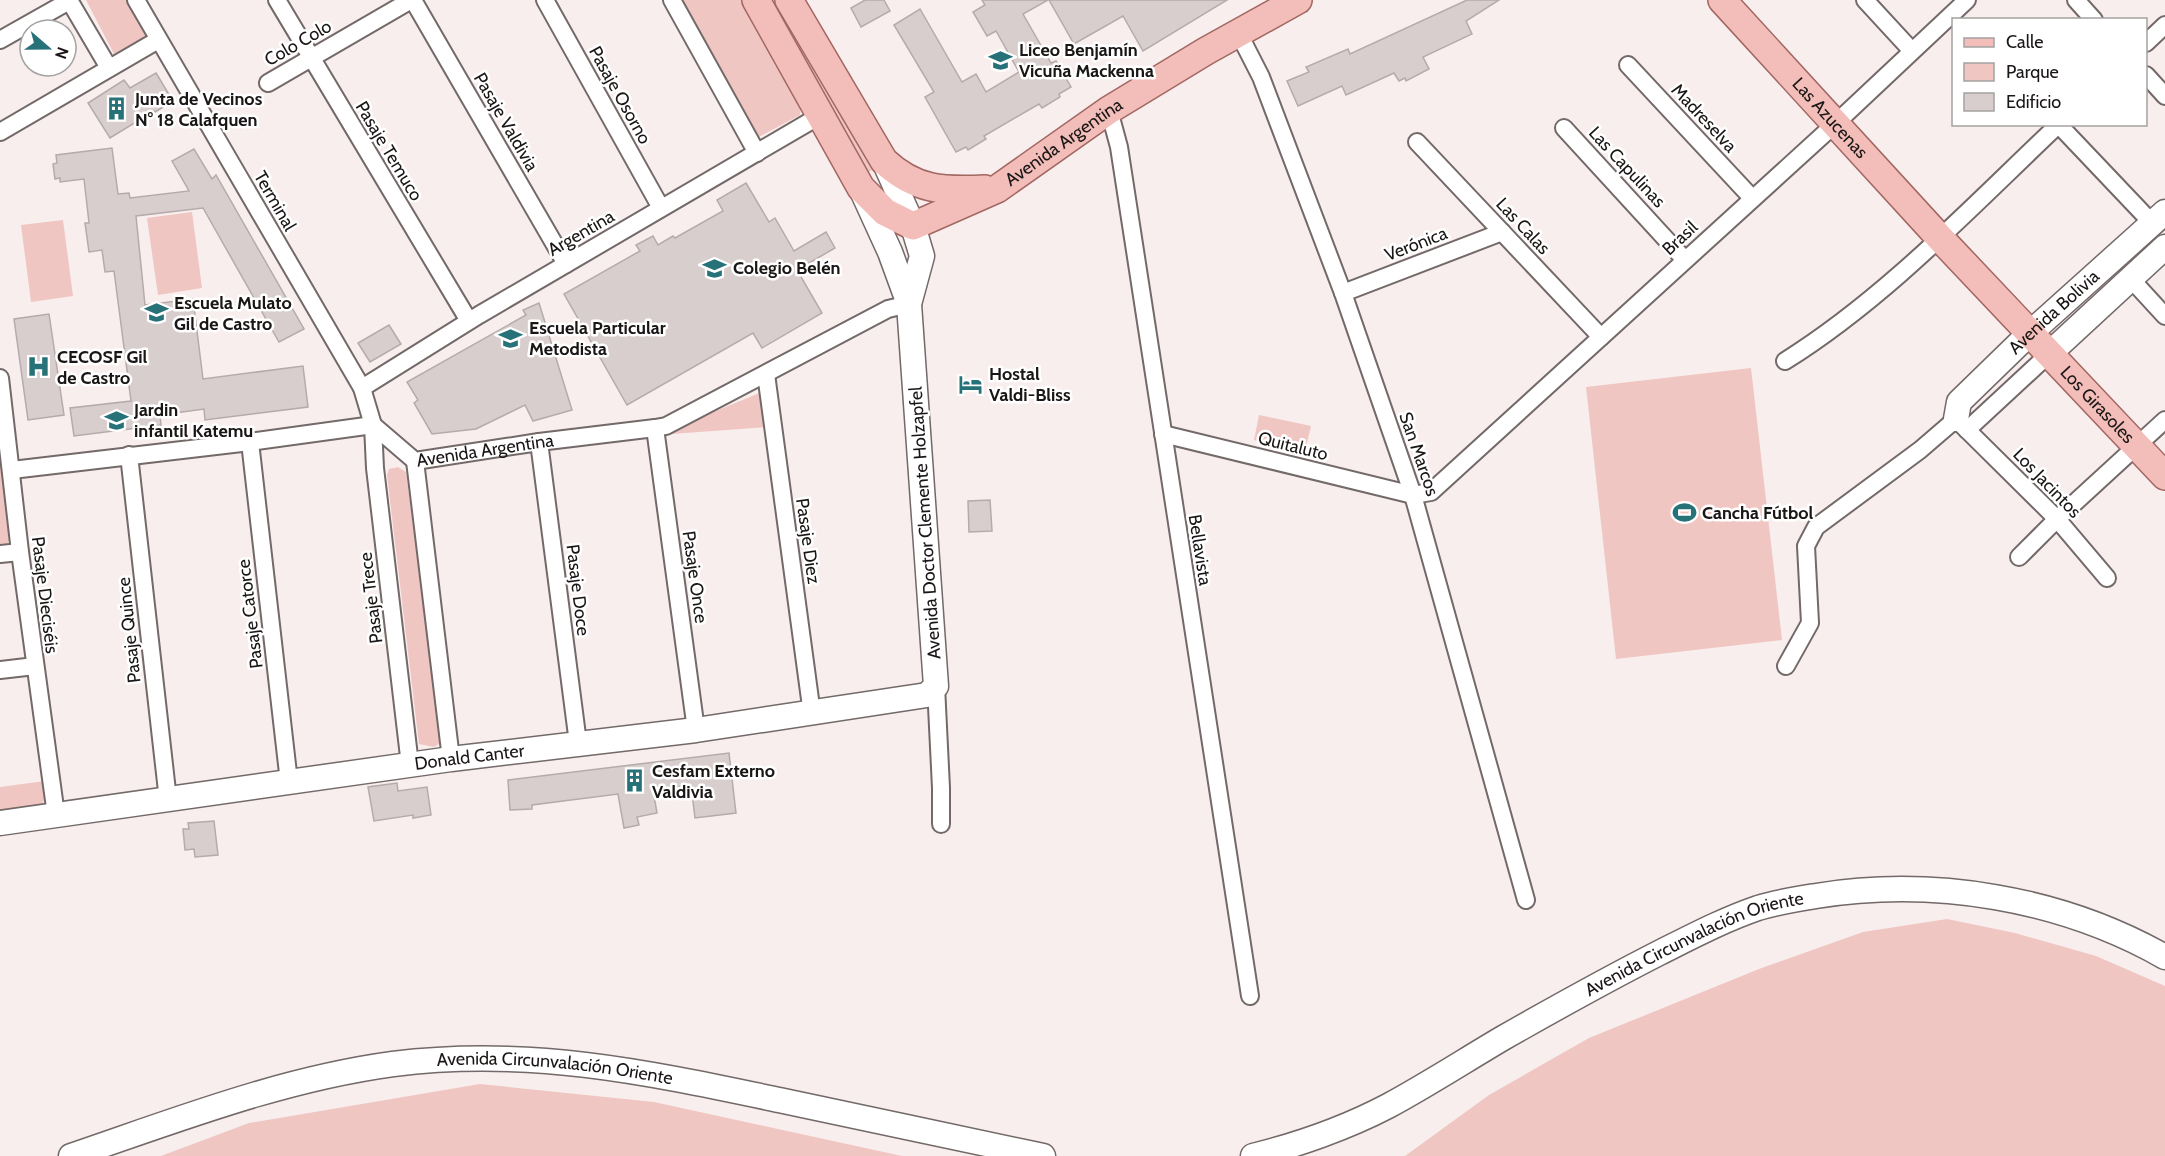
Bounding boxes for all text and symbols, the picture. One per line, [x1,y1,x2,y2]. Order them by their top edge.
street label: Colo Colo [261,15,335,71]
north arrow [18,18,78,78]
legend [1952,18,2147,126]
text: Calle [2006,31,2043,53]
place label: Liceo Benjamín Vicuña Mackenna [1019,39,1154,82]
street label: Pasaje Osorno [584,42,656,148]
text: N [51,44,72,62]
school or university icon: Liceo Benjamín Vicuña Mackenna [988,47,1014,73]
text: Parque [2006,61,2059,83]
street label: Pasaje Valdivia [469,69,543,175]
street label: Las Azucenas [1788,73,1872,163]
street label: Madreselva [1667,79,1742,157]
place label: Junta de Vecinos N° 18 Calafquen [134,88,263,131]
text: Edificio [2006,91,2061,113]
street label: Avenida Argentina [1001,93,1127,191]
building icon: Junta de Vecinos N° 18 Calafquen [104,96,130,122]
street label: Pasaje Temuco [351,97,427,205]
street label: Las Capulinas [1584,122,1670,212]
street label: Terminal [249,167,301,236]
street label: Las Calas [1491,193,1555,259]
street label: Argentina [544,205,619,261]
street label: Brasil [1658,216,1703,260]
street label: Verónica [1382,222,1451,266]
school or university icon: Colegio Belén [702,255,728,281]
place label: Colegio Belén [733,257,840,279]
street label: Avenida Bolivia [2004,265,2104,359]
place label: Escuela Mulato Gil de Castro [174,292,292,335]
school or university icon: Escuela Mulato Gil de Castro [143,300,169,326]
place label: Escuela Particular Metodista [529,317,666,360]
school or university icon: Escuela Particular Metodista [498,325,524,351]
place label: CECOSF Gil de Castro [57,346,148,389]
hospital icon: CECOSF Gil de Castro [26,354,52,380]
street label: Los Girasoles [2056,361,2139,448]
place label: Hostal Valdi-Bliss [989,363,1071,406]
hotel icon: Hostal Valdi-Bliss [958,371,984,397]
street label: Avenida Doctor Clemente Holzapfel [904,385,946,660]
place label: Jardin infantil Katemu [133,399,253,442]
school or university icon: Jardin infantil Katemu [103,407,129,433]
street label: San Marcos [1394,409,1444,499]
street label: Quitaluto [1256,427,1330,465]
street label: Avenida Argentina [415,429,555,472]
street label: Los Jacintos [2008,444,2086,522]
street label: Pasaje Diez [791,497,825,586]
sports icon: Cancha Fútbol [1671,500,1697,526]
place label: Cancha Fútbol [1702,502,1814,524]
street label: Bellavista [1184,513,1217,587]
street label: Pasaje Once [678,529,712,625]
street label: Pasaje Dieciséis [27,535,63,655]
street label: Pasaje Doce [561,543,595,637]
street label: Pasaje Trece [354,551,388,645]
street label: Pasaje Catorce [232,558,268,670]
street label: Pasaje Quince [113,576,145,684]
street label: Donald Canter [413,739,526,775]
place label: Cesfam Externo Valdivia [652,760,775,803]
building icon: Cesfam Externo Valdivia [621,768,647,794]
street label: Avenida Circunvalación Oriente [1581,887,1805,1001]
street label: Avenida Circunvalación Oriente [436,1047,675,1089]

